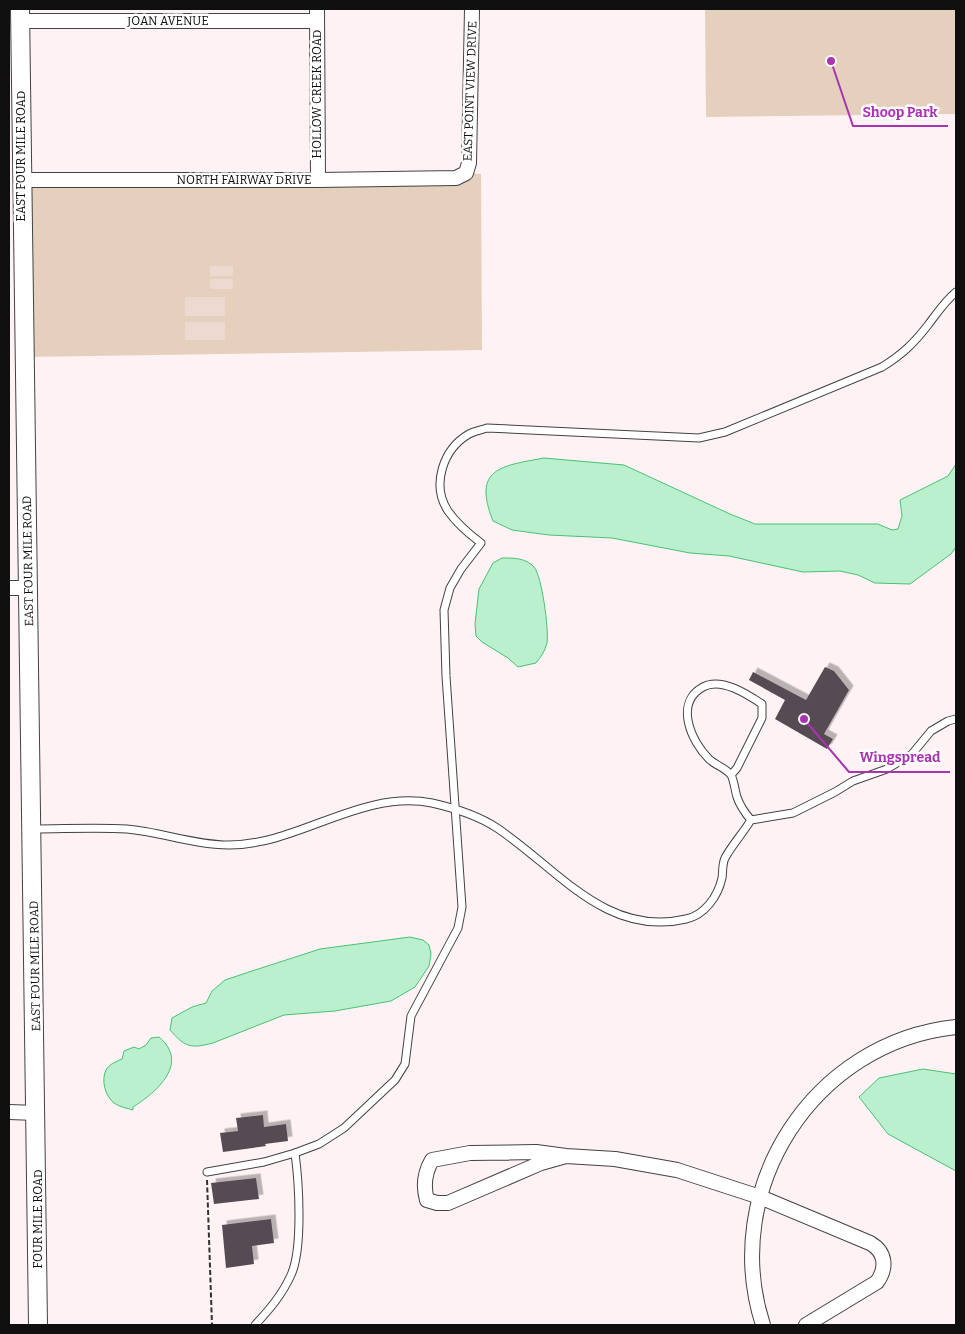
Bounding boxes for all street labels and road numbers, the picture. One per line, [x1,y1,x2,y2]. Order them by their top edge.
street label: JOAN AVENUE [126,14,209,28]
street label: EAST POINT VIEW DRIVE [461,21,479,161]
street label: HOLLOW CREEK ROAD [310,30,324,158]
street label: EAST FOUR MILE ROAD [14,91,28,221]
street label: NORTH FAIRWAY DRIVE [176,173,312,187]
street label: EAST FOUR MILE ROAD [20,496,36,626]
street label: EAST FOUR MILE ROAD [27,901,43,1031]
street label: FOUR MILE ROAD [31,1169,45,1269]

